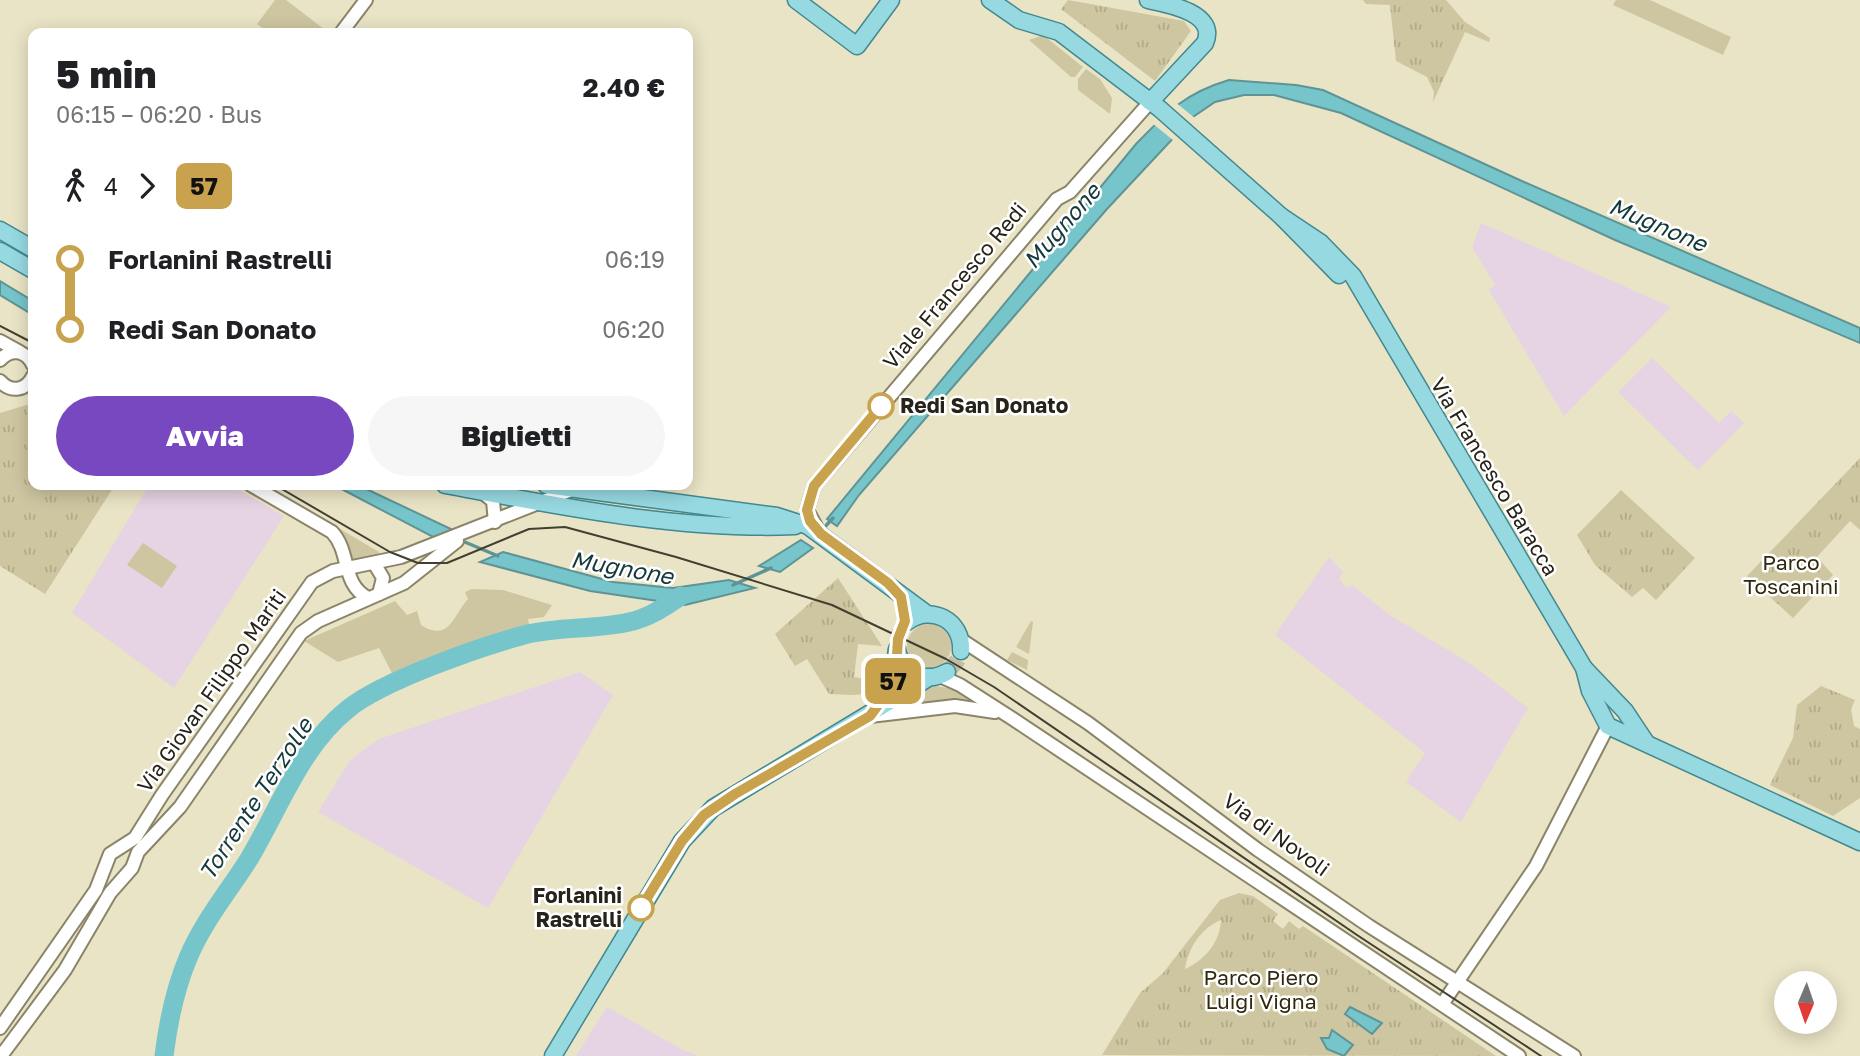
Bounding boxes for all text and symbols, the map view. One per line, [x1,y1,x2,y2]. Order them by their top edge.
text: 5 min [56,51,156,96]
text: 2.40 € [583,72,665,103]
text: 06:15 – 06:20 · Bus [56,100,262,128]
icon: walk [56,167,94,205]
icon: forward [128,167,166,205]
text: 57 [190,171,218,200]
text: 4 [104,172,118,200]
water label: Mugnone [1017,176,1107,274]
water label: Mugnone [1605,191,1713,258]
street label: Viale Francesco Redi [877,197,1032,374]
text: Forlanini Rastrelli [108,244,332,275]
text: 06:19 [605,245,665,273]
text: Redi San Donato [108,314,316,345]
text: 06:20 [602,315,665,343]
street label: Via Francesco Baracca [1425,373,1564,580]
place label: Redi San Donato [900,392,1068,418]
marker: Redi San Donato [868,393,894,419]
button: Avvia [56,396,354,476]
button: Biglietti [368,396,665,476]
water label: Mugnone [569,544,677,590]
park label: Parco Toscanini [1743,549,1839,599]
street label: Via Giovan Filippo Mariti [131,584,291,797]
line badge: 57 [862,658,924,704]
text: 57 [879,666,907,695]
water label: Torrente Terzolle [192,711,319,885]
street label: Via di Novoli [1218,787,1335,881]
place label: Forlanini Rastrelli [533,882,622,932]
marker: Forlanini Rastrelli [628,895,654,921]
park label: Parco Piero Luigi Vigna [1204,964,1318,1014]
north arrow [1774,971,1838,1034]
map controls [1774,971,1837,1034]

